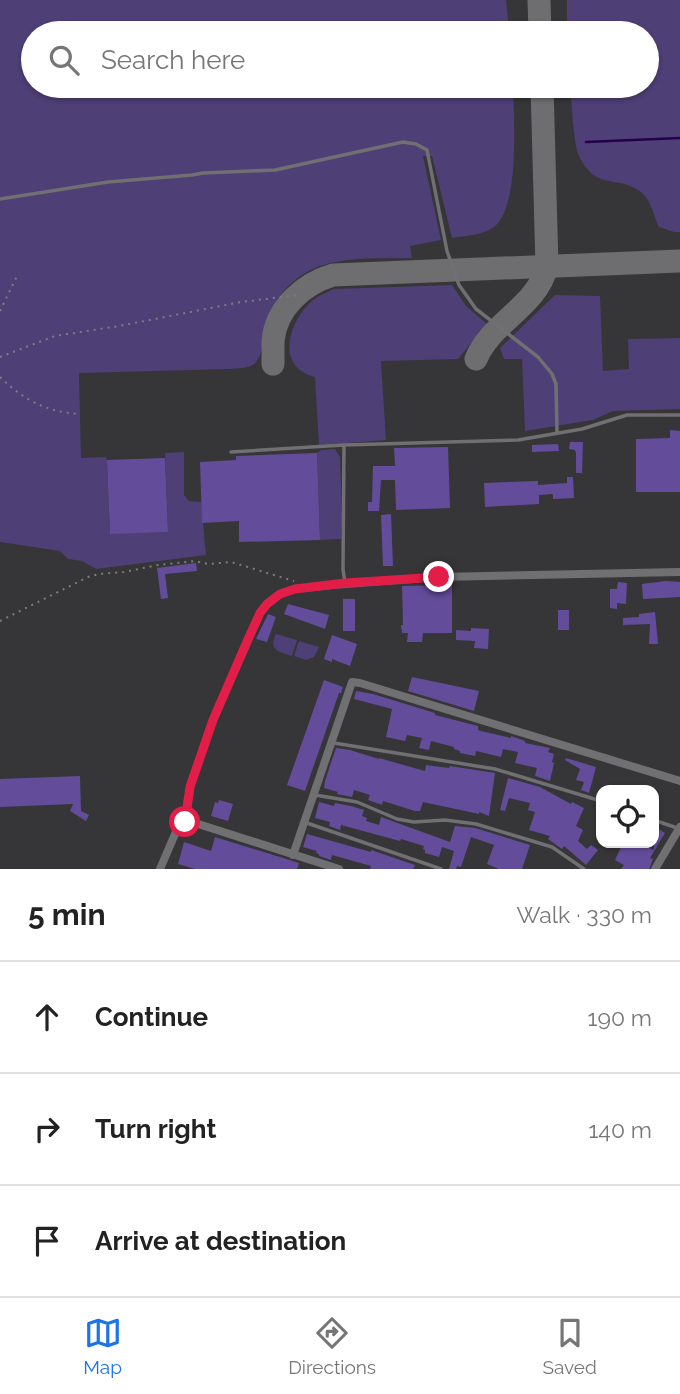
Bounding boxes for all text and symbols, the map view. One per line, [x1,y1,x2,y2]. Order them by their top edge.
search box [21,21,659,98]
icon: search [45,41,83,79]
text: Search here [101,45,245,75]
route end [423,561,454,592]
map controls [596,785,659,848]
button: locate [596,785,659,848]
route start [169,806,200,837]
text: 5 min [28,897,106,932]
text: Walk · 330 m [516,901,652,928]
icon: ahead [28,998,66,1036]
text: Continue [95,1002,208,1032]
text: 190 m [588,1004,652,1031]
icon: right [28,1110,66,1148]
text: Turn right [95,1114,216,1144]
text: 140 m [589,1116,652,1143]
icon: arrive [28,1222,66,1260]
text: Arrive at destination [95,1226,346,1256]
tab: Map [83,1314,122,1378]
tab: Directions [288,1314,376,1378]
tab: Saved [542,1314,597,1378]

